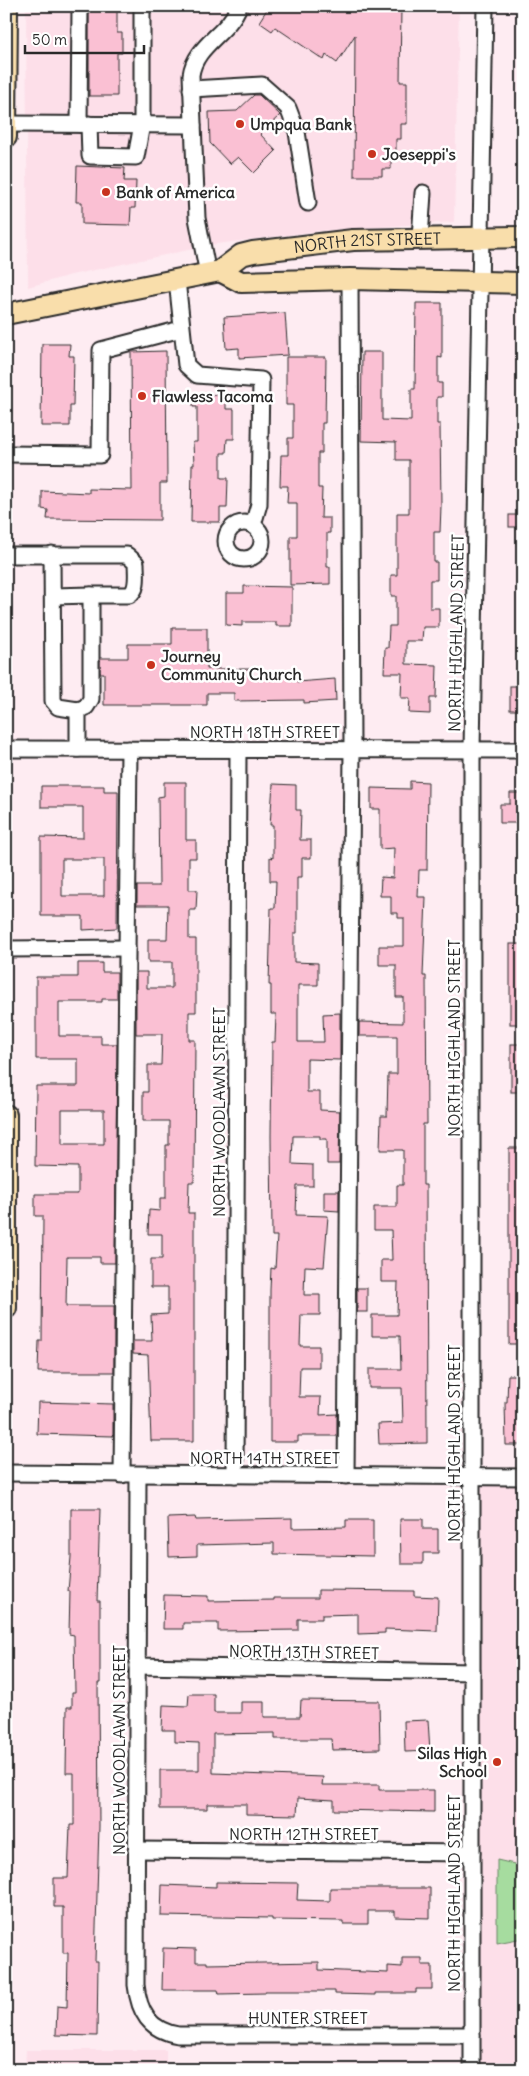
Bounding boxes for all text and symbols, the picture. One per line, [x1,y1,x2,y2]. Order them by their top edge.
scale bar [25,22,144,54]
text: 50 m [32,30,67,49]
place label: Umpqua Bank [250,114,352,135]
marker: Umpqua Bank [234,118,246,130]
place label: Joeseppi's [382,144,456,165]
marker: Joeseppi's [366,148,378,160]
place label: Bank of America [116,182,235,202]
marker: Bank of America [100,186,112,198]
street label: NORTH 21ST STREET [293,228,441,257]
place label: Flawless Tacoma [152,386,273,406]
marker: Flawless Tacoma [136,390,148,402]
street label: NORTH HIGHLAND STREET [444,534,468,732]
place label: Journey Community Church [161,646,302,685]
marker: Journey Community Church [145,659,157,671]
street label: NORTH 18TH STREET [190,722,340,742]
street label: NORTH HIGHLAND STREET [444,939,464,1137]
street label: NORTH WOODLAWN STREET [209,1007,229,1217]
street label: NORTH HIGHLAND STREET [444,1344,464,1542]
street label: NORTH 14TH STREET [190,1448,340,1468]
street label: NORTH 13TH STREET [229,1641,379,1663]
street label: NORTH WOODLAWN STREET [109,1645,129,1855]
place label: Silas High School [417,1743,487,1781]
marker: Silas High School [491,1756,503,1768]
street label: NORTH HIGHLAND STREET [444,1794,464,1992]
street label: NORTH 12TH STREET [229,1824,379,1844]
street label: HUNTER STREET [248,2008,368,2028]

